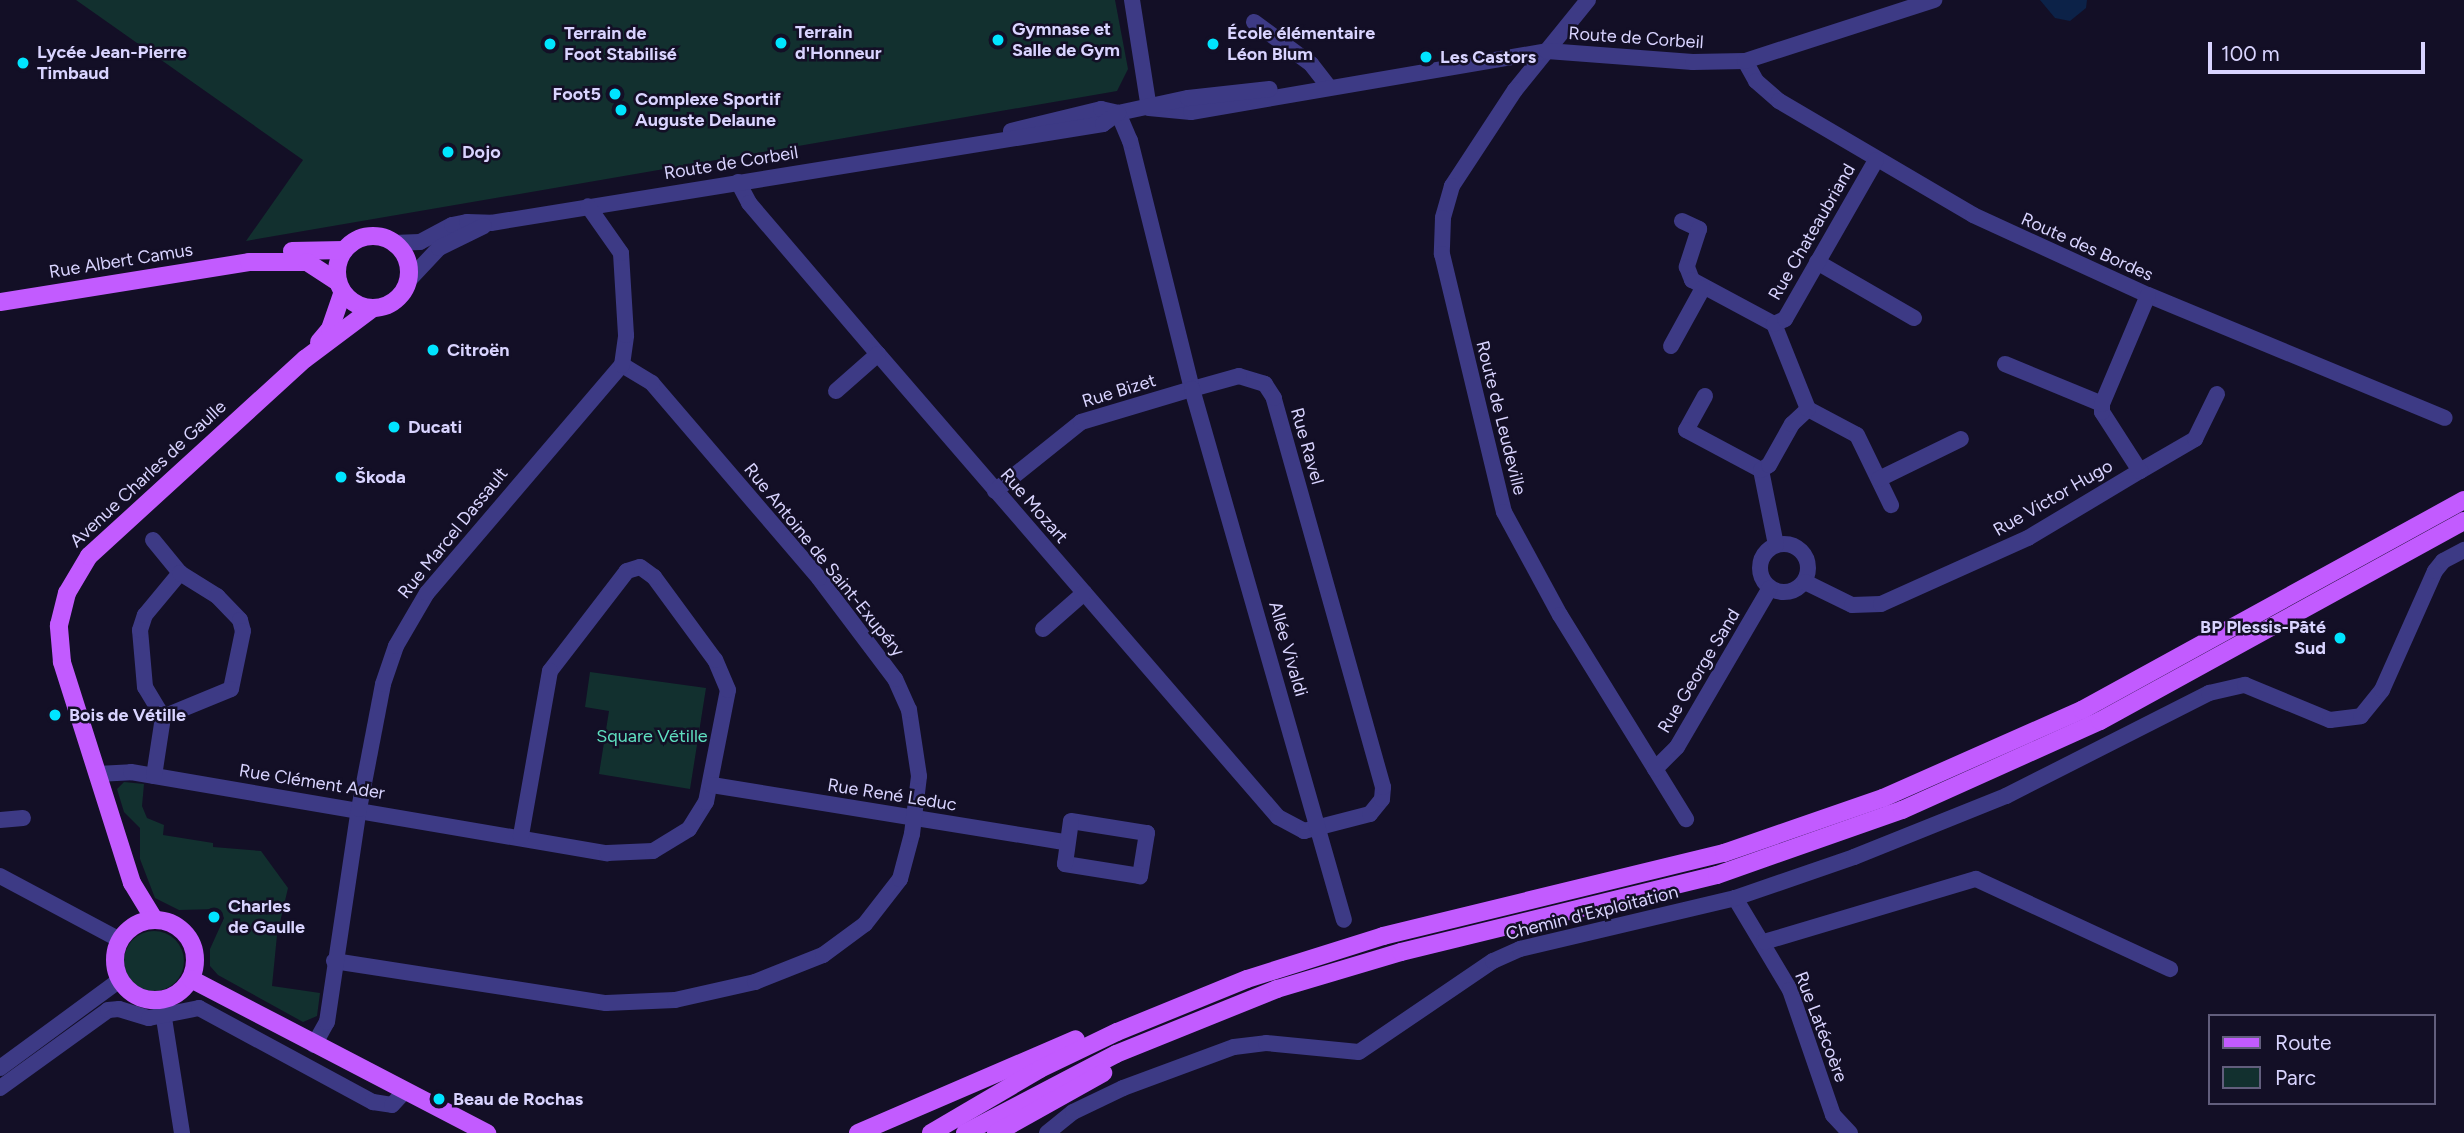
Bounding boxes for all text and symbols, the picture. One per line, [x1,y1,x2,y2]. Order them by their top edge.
place label: Gymnase et Salle de Gym [1012,19,1120,61]
place label: Terrain d'Honneur [795,22,882,64]
street label: Route de Corbeil [1568,22,1704,54]
place label: Terrain de Foot Stabilisé [564,23,677,66]
place label: École élémentaire Léon Blum [1227,23,1375,66]
scale bar [2212,28,2429,72]
marker: Gymnase et Salle de Gym [990,32,1006,48]
marker: Terrain d'Honneur [773,35,789,51]
marker: Terrain de Foot Stabilisé [542,36,558,52]
marker: École élémentaire Léon Blum [1205,36,1221,52]
text: 100 m [2221,41,2280,66]
place label: Lycée Jean-Pierre Timbaud [37,42,187,84]
place label: Les Castors [1440,46,1536,68]
marker: Les Castors [1418,49,1434,65]
marker: Lycée Jean-Pierre Timbaud [15,55,31,71]
place label: Foot5 [553,83,601,105]
marker: Foot5 [607,86,623,102]
place label: Complexe Sportif Auguste Delaune [635,89,781,132]
marker: Complexe Sportif Auguste Delaune [613,102,629,118]
place label: Dojo [462,141,501,163]
street label: Route de Corbeil [662,142,800,184]
marker: Dojo [440,144,456,160]
street label: Rue Chateaubriand [1764,160,1860,304]
street label: Route des Bordes [2018,208,2156,286]
street label: Rue Albert Camus [48,239,194,283]
place label: Citroën [447,339,510,361]
street label: Route de Leudeville [1471,339,1531,497]
marker: Citroën [425,342,441,358]
street label: Rue Bizet [1079,370,1159,412]
street label: Avenue Charles de Gaulle [65,396,231,552]
street label: Rue Ravel [1286,405,1328,487]
place label: Ducati [408,416,462,438]
marker: Ducati [386,419,402,435]
street label: Rue Victor Hugo [1989,455,2117,541]
street label: Rue Antoine de Saint-Exupéry [739,459,909,661]
street label: Rue Marcel Dassault [394,463,512,603]
street label: Rue Mozart [996,464,1072,548]
place label: Škoda [355,466,406,488]
marker: Škoda [333,469,349,485]
street label: Allée Vivaldi [1264,599,1312,699]
street label: Rue George Sand [1653,605,1745,737]
place label: BP Plessis-Pâté Sud [2200,617,2326,660]
marker: BP Plessis-Pâté Sud [2332,630,2348,646]
place label: Bois de Vétille [69,704,186,726]
marker: Bois de Vétille [47,707,63,723]
park label: Square Vétille [596,725,708,747]
street label: Rue Clément Ader [238,760,386,804]
street label: Rue René Leduc [826,774,958,816]
street label: Chemin d'Exploitation [1504,881,1680,945]
place label: Charles de Gaulle [228,896,305,939]
marker: Charles de Gaulle [206,909,222,925]
street label: Rue Latécoère [1790,969,1852,1085]
legend [2208,1014,2436,1105]
text: Route [2275,1030,2331,1055]
text: Parc [2275,1065,2316,1090]
place label: Beau de Rochas [453,1088,583,1110]
marker: Beau de Rochas [431,1091,447,1107]

